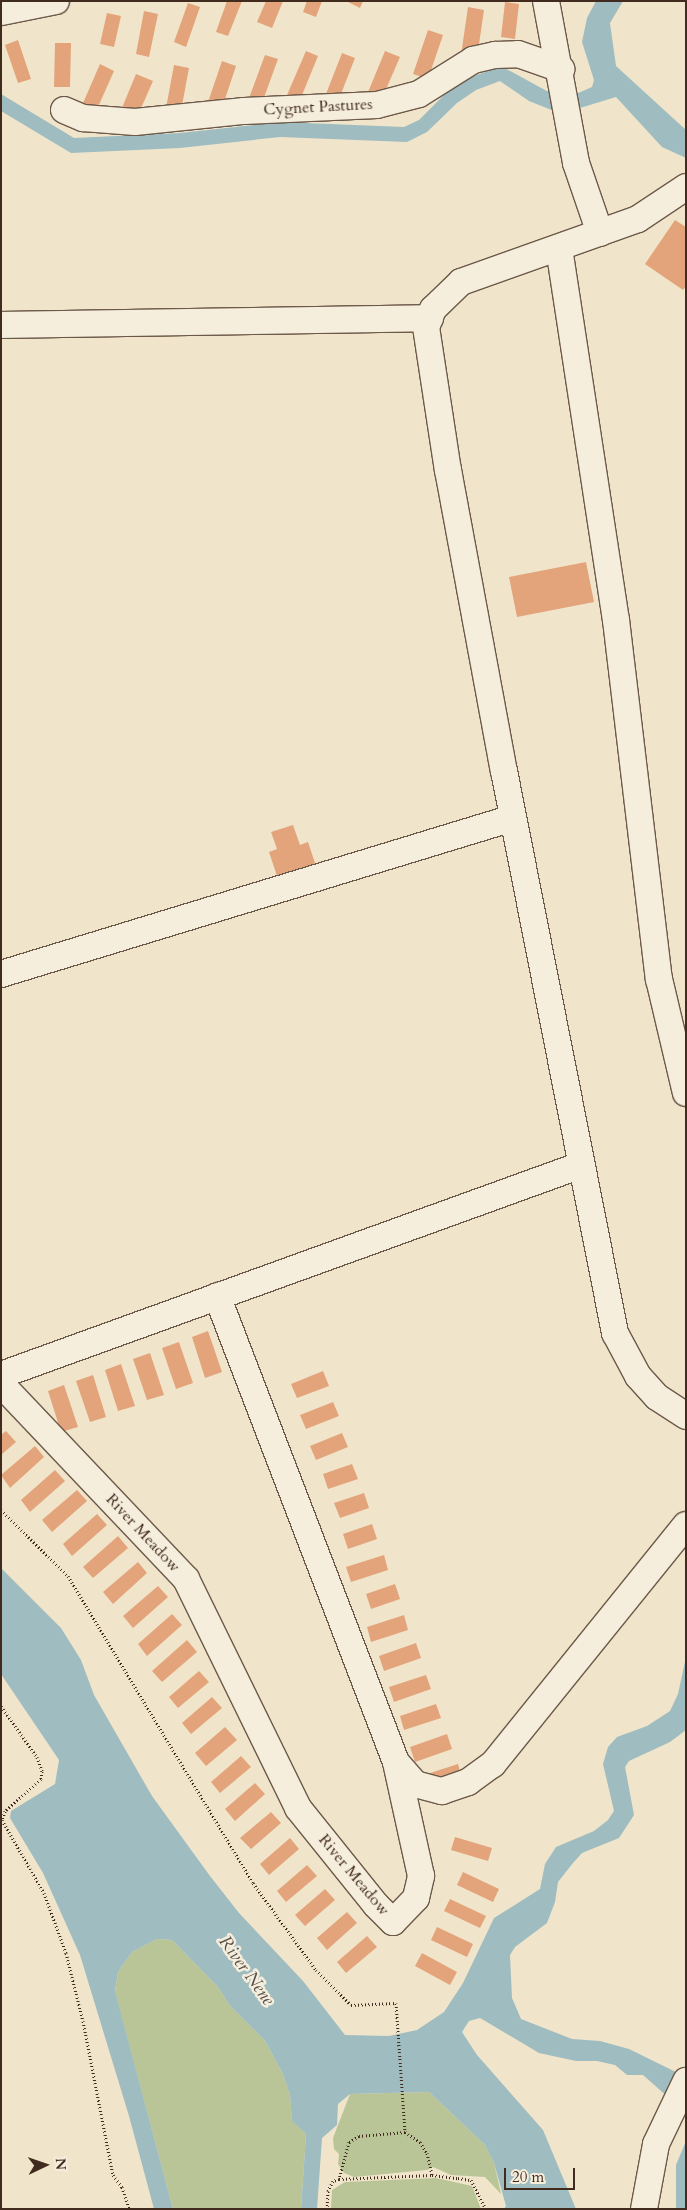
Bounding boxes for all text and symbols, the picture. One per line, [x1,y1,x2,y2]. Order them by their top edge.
street label: Cygnet Pastures [263,95,373,119]
street label: River Meadow [102,1490,184,1576]
street label: River Meadow [314,1830,394,1920]
water label: River Nene [214,1932,278,2010]
north arrow [20,2140,70,2190]
text: N [51,2158,70,2171]
scale bar [507,2158,578,2190]
text: 20 m [512,2167,544,2187]

